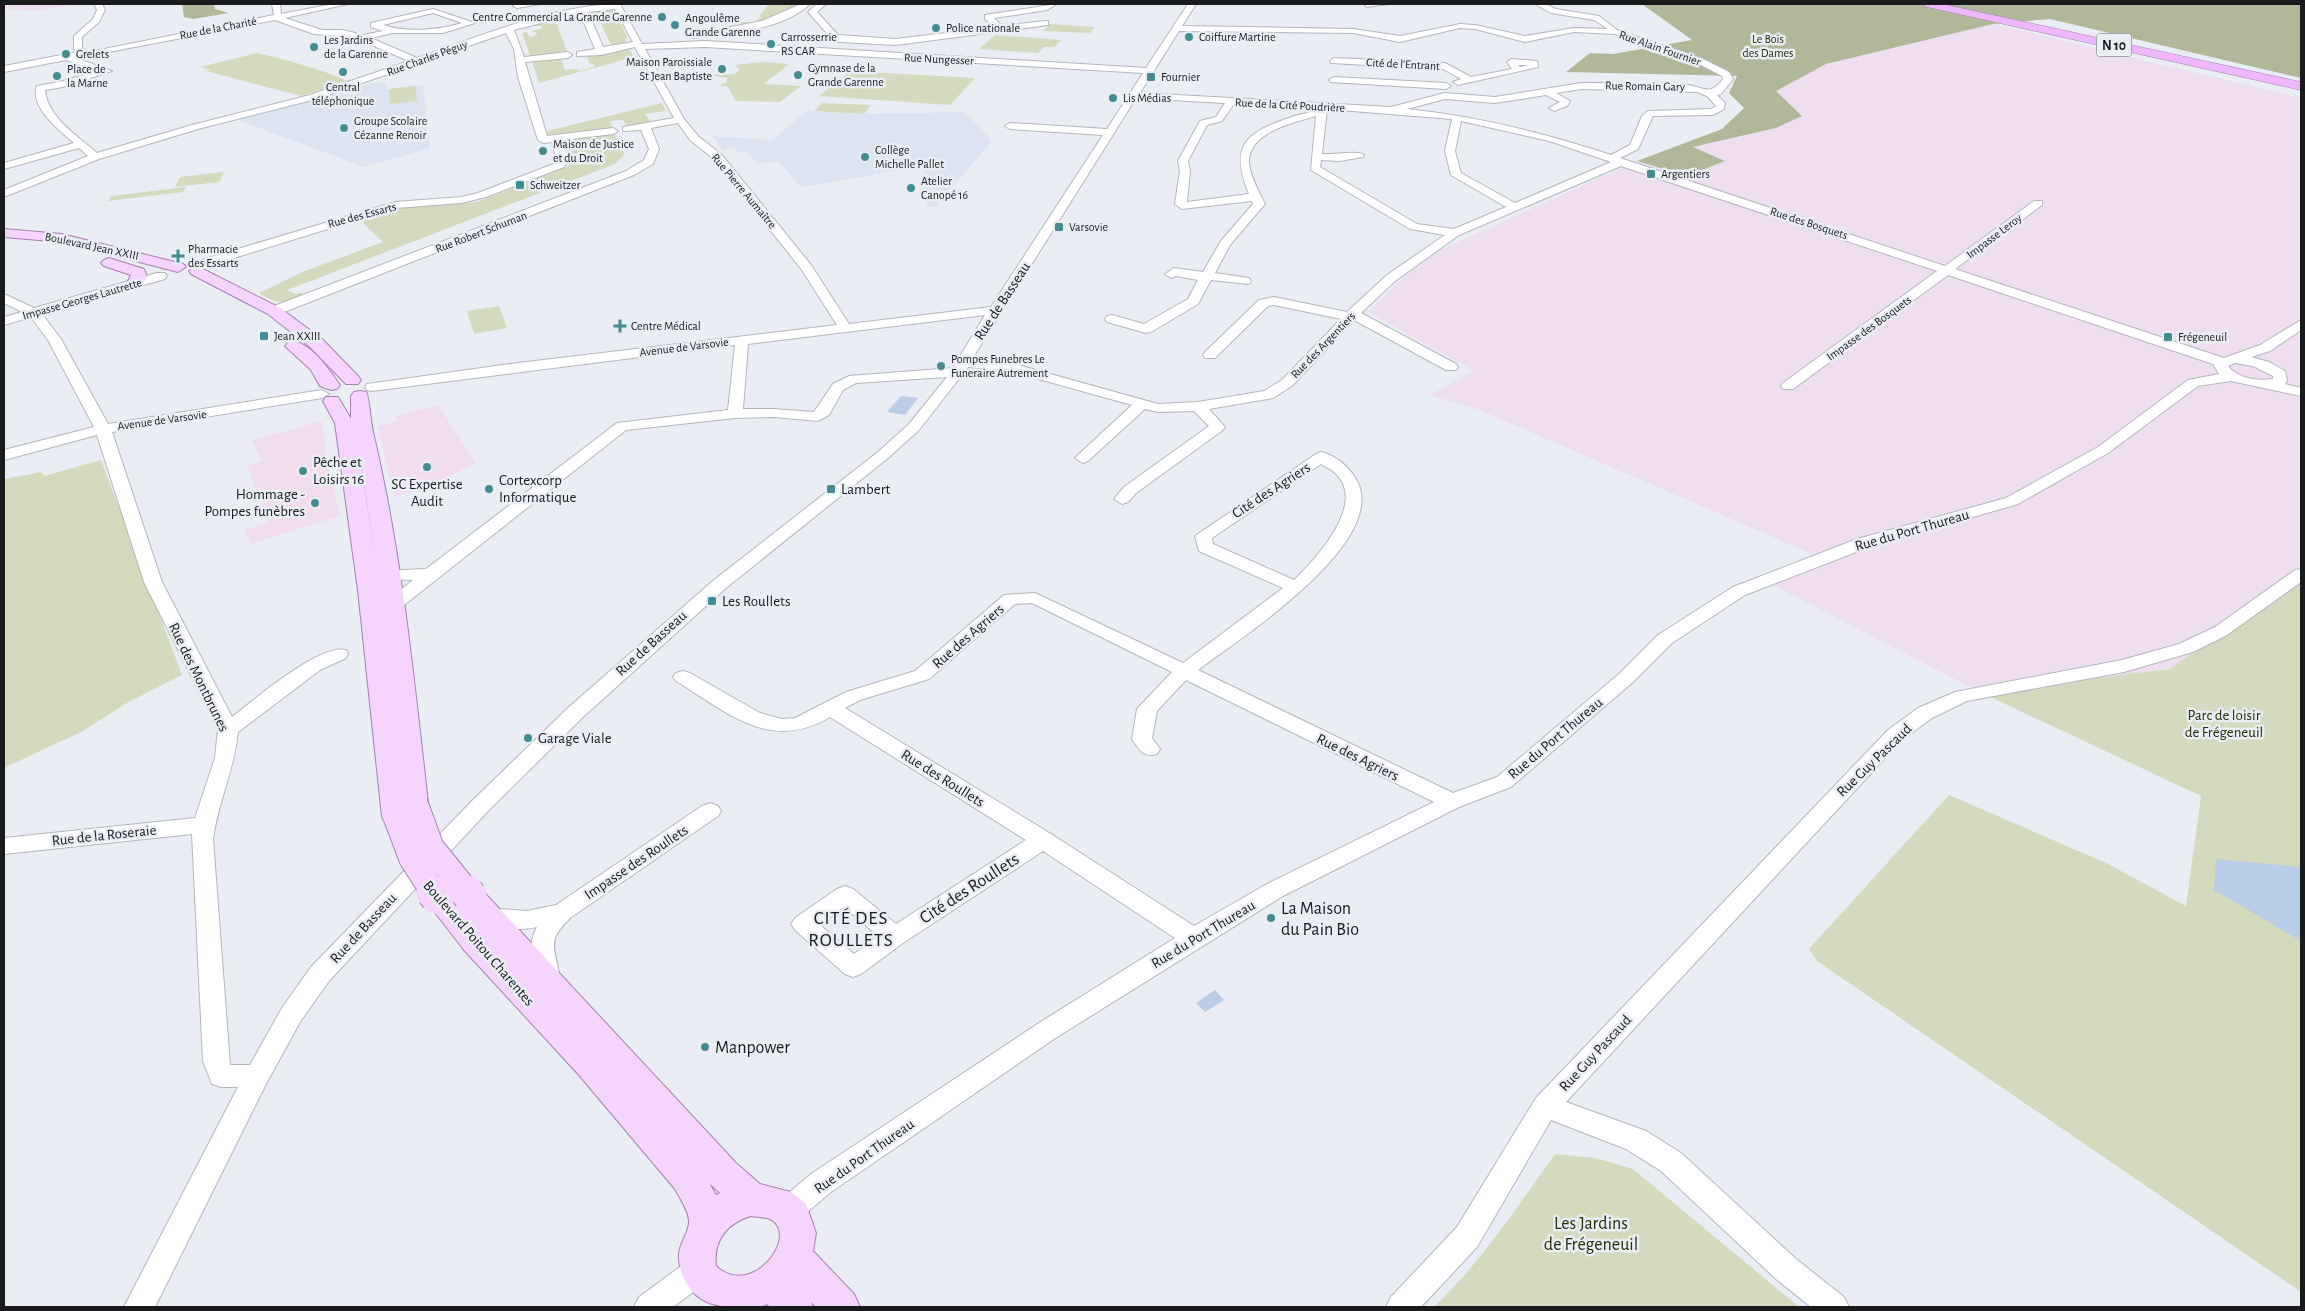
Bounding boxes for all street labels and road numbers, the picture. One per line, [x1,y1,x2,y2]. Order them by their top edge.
street label: Rue de la Charité [179,15,257,41]
street label: Rue Alain Fournier [1618,28,1703,68]
road number: N 10 [2096,34,2132,56]
street label: Rue Charles Péguy [385,38,469,79]
street label: Rue Nungesser [904,51,974,67]
street label: Cité de l'Entrant [1366,56,1440,72]
street label: Rue Romain Gary [1605,79,1685,94]
street label: Rue de la Cité Poudrière [1235,96,1345,114]
street label: Rue Pierre Aumaître [709,151,779,231]
street label: Rue des Essarts [326,200,398,230]
street label: Rue des Bosquets [1769,205,1849,241]
street label: Rue Robert Schuman [434,209,528,255]
street label: Impasse Leroy [1964,211,2024,261]
street label: Boulevard Jean XXIII [44,230,140,262]
street label: Rue de Basseau [972,259,1033,343]
street label: Impasse Georges Lautrette [21,276,143,322]
street label: Impasse des Bosquets [1824,293,1914,363]
street label: Rue des Argentiers [1288,310,1358,380]
street label: Avenue de Varsovie [639,336,729,358]
street label: Avenue de Varsovie [117,408,207,432]
street label: Cité des Agriers [1229,460,1313,521]
street label: Rue du Port Thureau [1853,507,1971,554]
street label: Rue des Agriers [930,601,1007,671]
street label: Rue de Basseau [613,608,690,679]
street label: Rue des Montbrunes [166,620,231,734]
street label: Rue du Port Thureau [1505,694,1606,782]
street label: Rue Guy Pascaud [1834,721,1915,800]
street label: Rue des Agriers [1314,731,1401,784]
street label: Rue des Roullets [898,747,987,810]
street label: Impasse des Roullets [582,822,691,902]
street label: Rue de la Roseraie [51,823,157,848]
street label: Cité des Roullets [917,850,1023,928]
street label: Boulevard Poitou Charentes [420,878,537,1009]
street label: Rue de Basseau [327,890,400,966]
street label: Rue du Port Thureau [1149,897,1258,971]
street label: Rue Guy Pascaud [1556,1012,1634,1094]
street label: Rue du Port Thureau [812,1116,917,1196]

